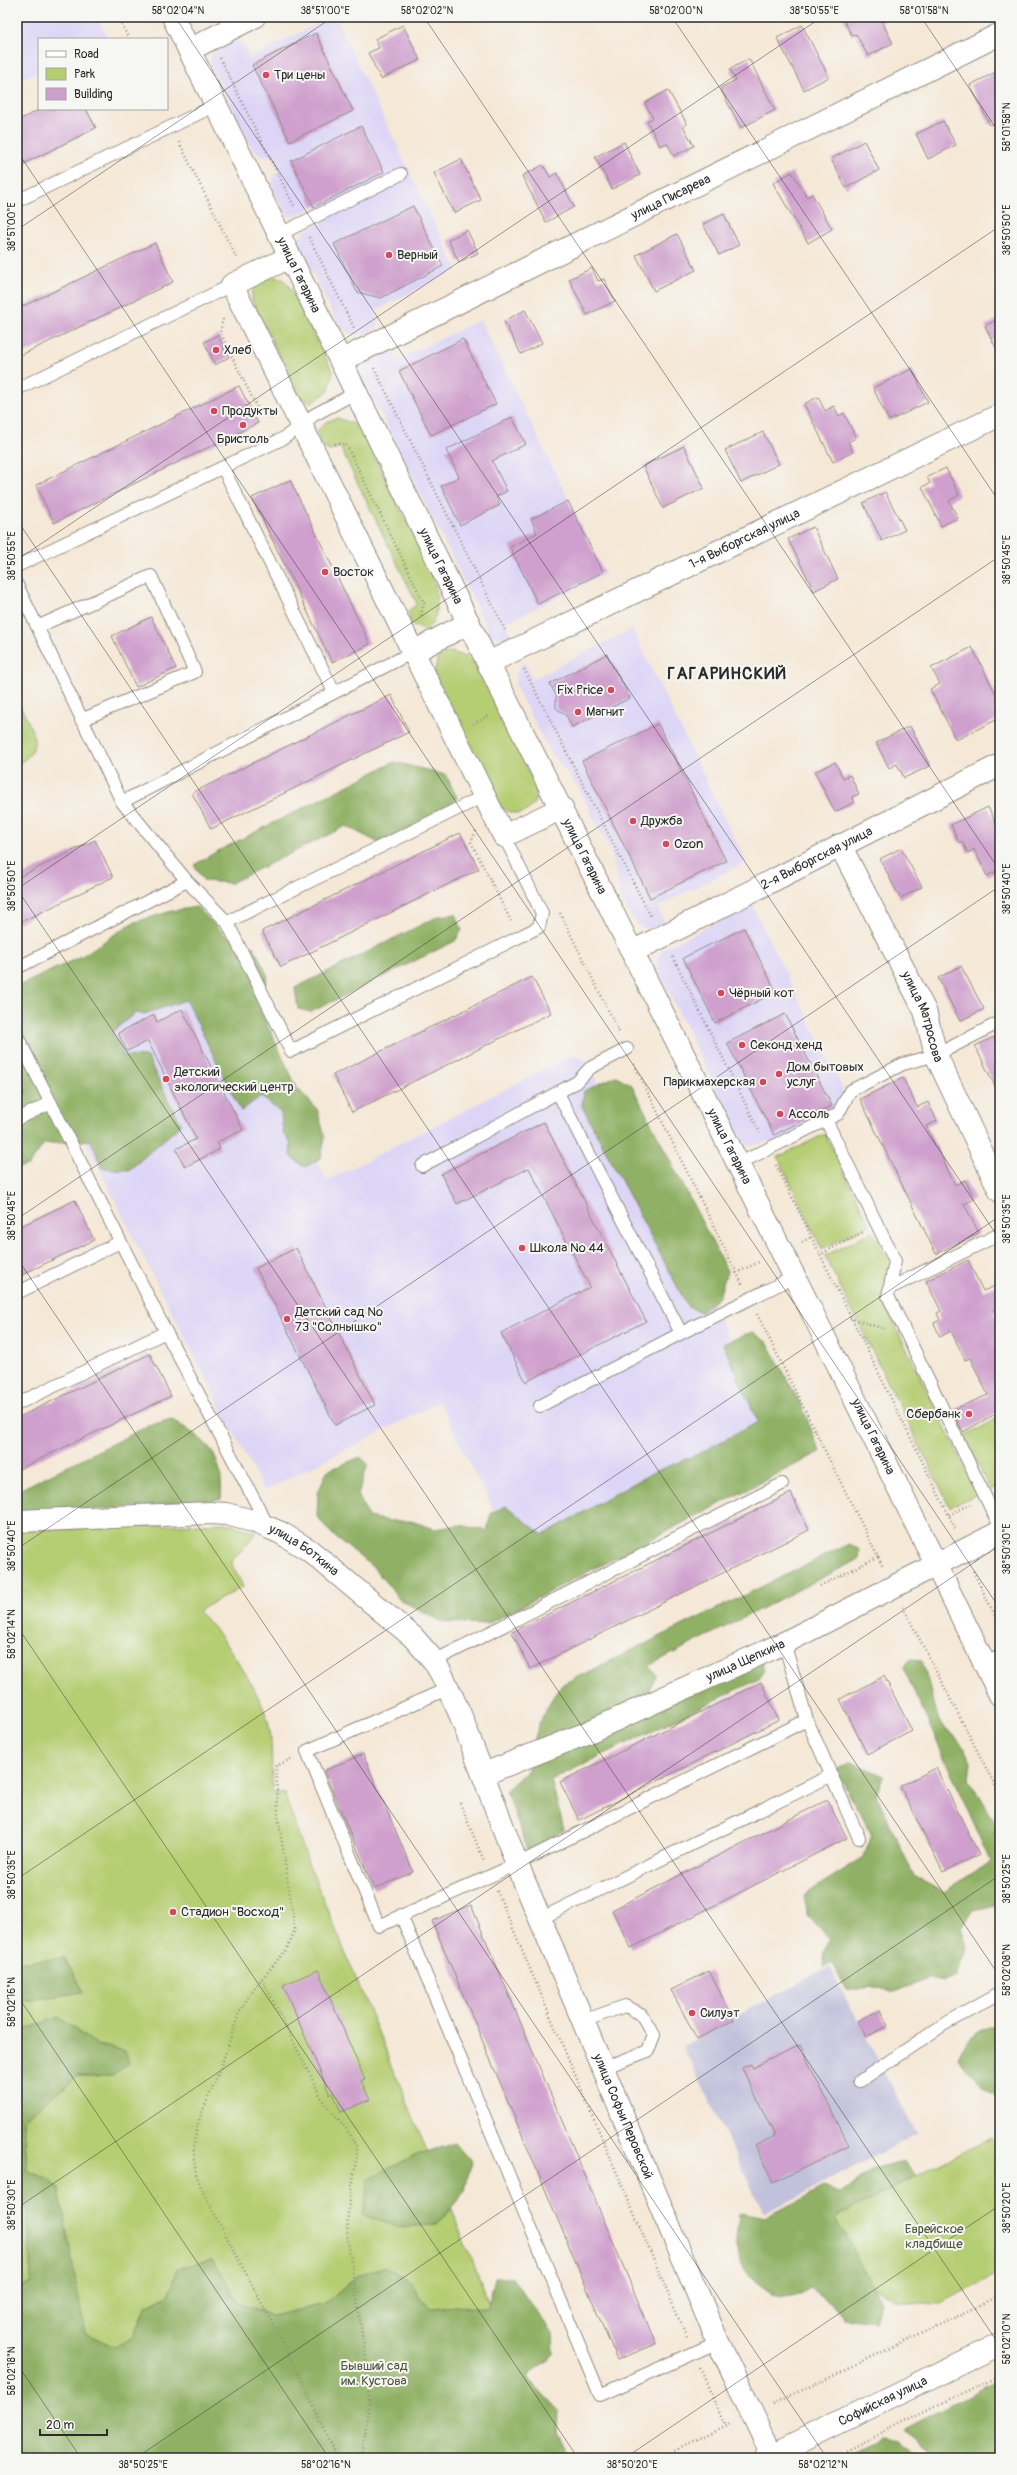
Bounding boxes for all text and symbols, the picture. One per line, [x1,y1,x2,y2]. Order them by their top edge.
text: 58°02'04"N [152,5,205,17]
text: 38°51'00"E [300,5,350,17]
text: 58°02'02"N [401,5,453,17]
text: 58°02'00"N [649,5,703,17]
text: 38°50'55"E [789,5,839,17]
text: 58°01'58"N [900,5,949,17]
legend [38,38,168,110]
text: Road [74,47,99,62]
text: Park [74,67,95,82]
place label: Три цены [274,67,325,83]
marker: Три цены [261,70,271,80]
text: Building [74,87,113,102]
text: 58°01'58"N [1001,102,1013,151]
street label: улица Писарева [628,171,713,224]
text: 38°51'00"E [6,202,18,252]
text: 38°50'50"E [1001,205,1013,255]
street label: улица Гагарина [273,233,324,316]
place label: Верный [397,247,438,263]
marker: Верный [384,250,394,260]
place label: Хлеб [224,342,252,358]
marker: Хлеб [211,345,221,355]
place label: Продукты [222,403,278,419]
marker: Продукты [209,406,219,416]
marker: Бристоль [238,420,248,430]
place label: Бристоль [217,431,269,447]
street label: 1-я Выборгская улица [687,505,802,572]
street label: улица Гагарина [415,525,466,607]
text: 38°50'55"E [6,531,18,581]
text: 38°50'45"E [1001,535,1013,585]
place label: Восток [333,564,374,580]
marker: Восток [320,567,330,577]
district label: ГАГАРИНСКИЙ [667,663,787,684]
place label: Fix Price [557,682,604,698]
marker: Fix Price [606,685,616,695]
place label: Магнит [586,704,625,720]
marker: Магнит [573,707,583,717]
place label: Дружба [640,813,682,829]
street label: улица Гагарина [559,815,610,897]
marker: Дружба [628,816,638,826]
street label: 2-я Выборгская улица [758,823,875,893]
place label: Ozon [674,836,703,852]
marker: Ozon [661,839,671,849]
text: 38°50'50"E [6,861,18,911]
text: 38°50'40"E [1001,863,1013,915]
street label: улица Матросова [898,968,946,1065]
place label: Чёрный кот [729,985,795,1001]
marker: Чёрный кот [716,988,726,998]
place label: Секонд хенд [750,1037,823,1053]
marker: Секонд хенд [737,1040,747,1050]
place label: Дом бытовых услуг [786,1059,864,1090]
place label: Детский экологический центр [173,1064,294,1095]
marker: Дом бытовых услуг [774,1069,784,1079]
marker: Детский экологический центр [161,1074,171,1084]
place label: Парикмахерская [663,1074,755,1090]
marker: Парикмахерская [758,1077,768,1087]
street label: улица Гагарина [703,1105,755,1187]
place label: Ассоль [788,1106,829,1122]
marker: Ассоль [775,1109,785,1119]
text: 38°50'45"E [6,1191,18,1241]
text: 38°50'35"E [1001,1194,1013,1244]
place label: Школа № 44 [530,1240,604,1256]
marker: Школа № 44 [517,1243,527,1253]
place label: Детский сад № 73 "Солнышко" [294,1304,383,1335]
marker: Детский сад № 73 "Солнышко" [282,1314,292,1324]
street label: улица Гагарина [847,1395,899,1477]
place label: Сбербанк [906,1406,961,1422]
marker: Сбербанк [964,1409,974,1419]
text: 38°50'40"E [6,1520,18,1572]
street label: улица Боткина [266,1520,342,1580]
text: 38°50'30"E [1001,1524,1013,1574]
text: 58°02'14"N [6,1609,18,1659]
street label: улица Щепкина [703,1636,787,1686]
text: 38°50'35"E [6,1850,18,1900]
text: 38°50'25"E [1001,1854,1013,1904]
place label: Стадион "Восход" [181,1904,284,1920]
marker: Стадион "Восход" [168,1907,178,1917]
text: 58°02'08"N [1001,1944,1013,1996]
text: 58°02'16"N [6,1977,18,2027]
place label: Силуэт [700,2005,740,2021]
marker: Силуэт [687,2008,697,2018]
street label: улица Софьи Перовской [589,2050,656,2181]
text: 38°50'30"E [6,2180,18,2230]
text: 38°50'20"E [1001,2183,1013,2233]
park label: Еврейское кладбище [905,2221,964,2252]
text: 58°02'10"N [1001,2313,1013,2364]
text: 58°02'18"N [6,2346,18,2396]
park label: Бывший сад им. Кустова [340,2358,408,2389]
street label: Софийская улица [836,2373,930,2429]
scale bar [40,2411,107,2437]
text: 20 m [46,2418,75,2433]
text: 38°50'25"E [118,2459,168,2471]
text: 58°02'16"N [301,2459,351,2471]
text: 38°50'20"E [607,2459,657,2471]
text: 58°02'12"N [798,2459,848,2471]

